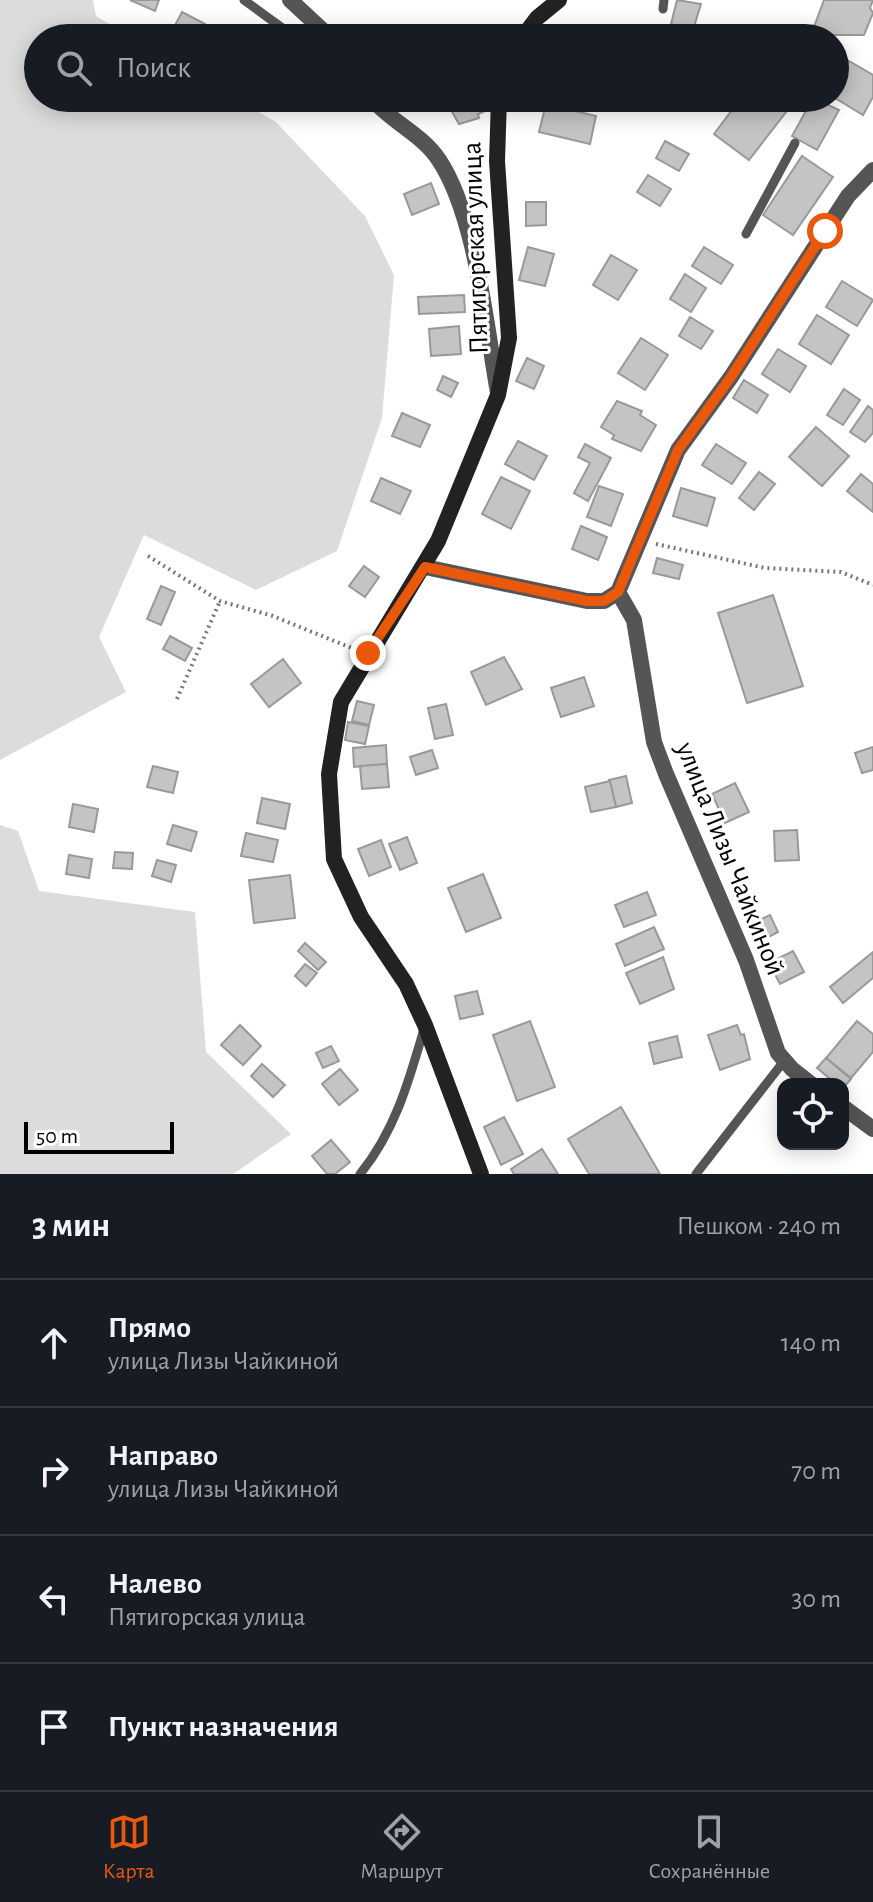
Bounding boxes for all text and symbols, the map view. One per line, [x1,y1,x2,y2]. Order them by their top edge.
search box [24,24,849,112]
icon: search [52,46,96,90]
text: Поиск [116,53,191,83]
street label: Пятигорская улица [458,141,494,355]
route start [807,213,843,249]
route end [350,635,386,671]
street label: улица Лизы Чайкиной [670,738,790,980]
map controls [777,1078,849,1150]
button: locate [777,1078,849,1150]
scale bar [24,1118,174,1154]
text: 50 m [36,1125,78,1147]
text: 3 мин [32,1209,110,1243]
text: Пешком · 240 m [677,1213,841,1239]
text: Прямо [108,1313,191,1343]
icon: ahead [32,1321,76,1365]
text: 140 m [781,1330,841,1356]
text: улица Лизы Чайкиной [108,1348,339,1374]
text: Направо [108,1441,218,1471]
icon: right [32,1449,76,1493]
text: 70 m [791,1458,841,1484]
text: улица Лизы Чайкиной [108,1476,339,1502]
text: Налево [108,1569,202,1599]
icon: left [32,1577,76,1621]
text: 30 m [791,1586,841,1612]
text: Пятигорская улица [108,1604,305,1630]
icon: arrive [32,1705,76,1749]
text: Пункт назначения [108,1712,339,1742]
tab: Карта [103,1810,154,1884]
tab: Маршрут [360,1810,443,1884]
tab: Сохранённые [649,1810,770,1884]

